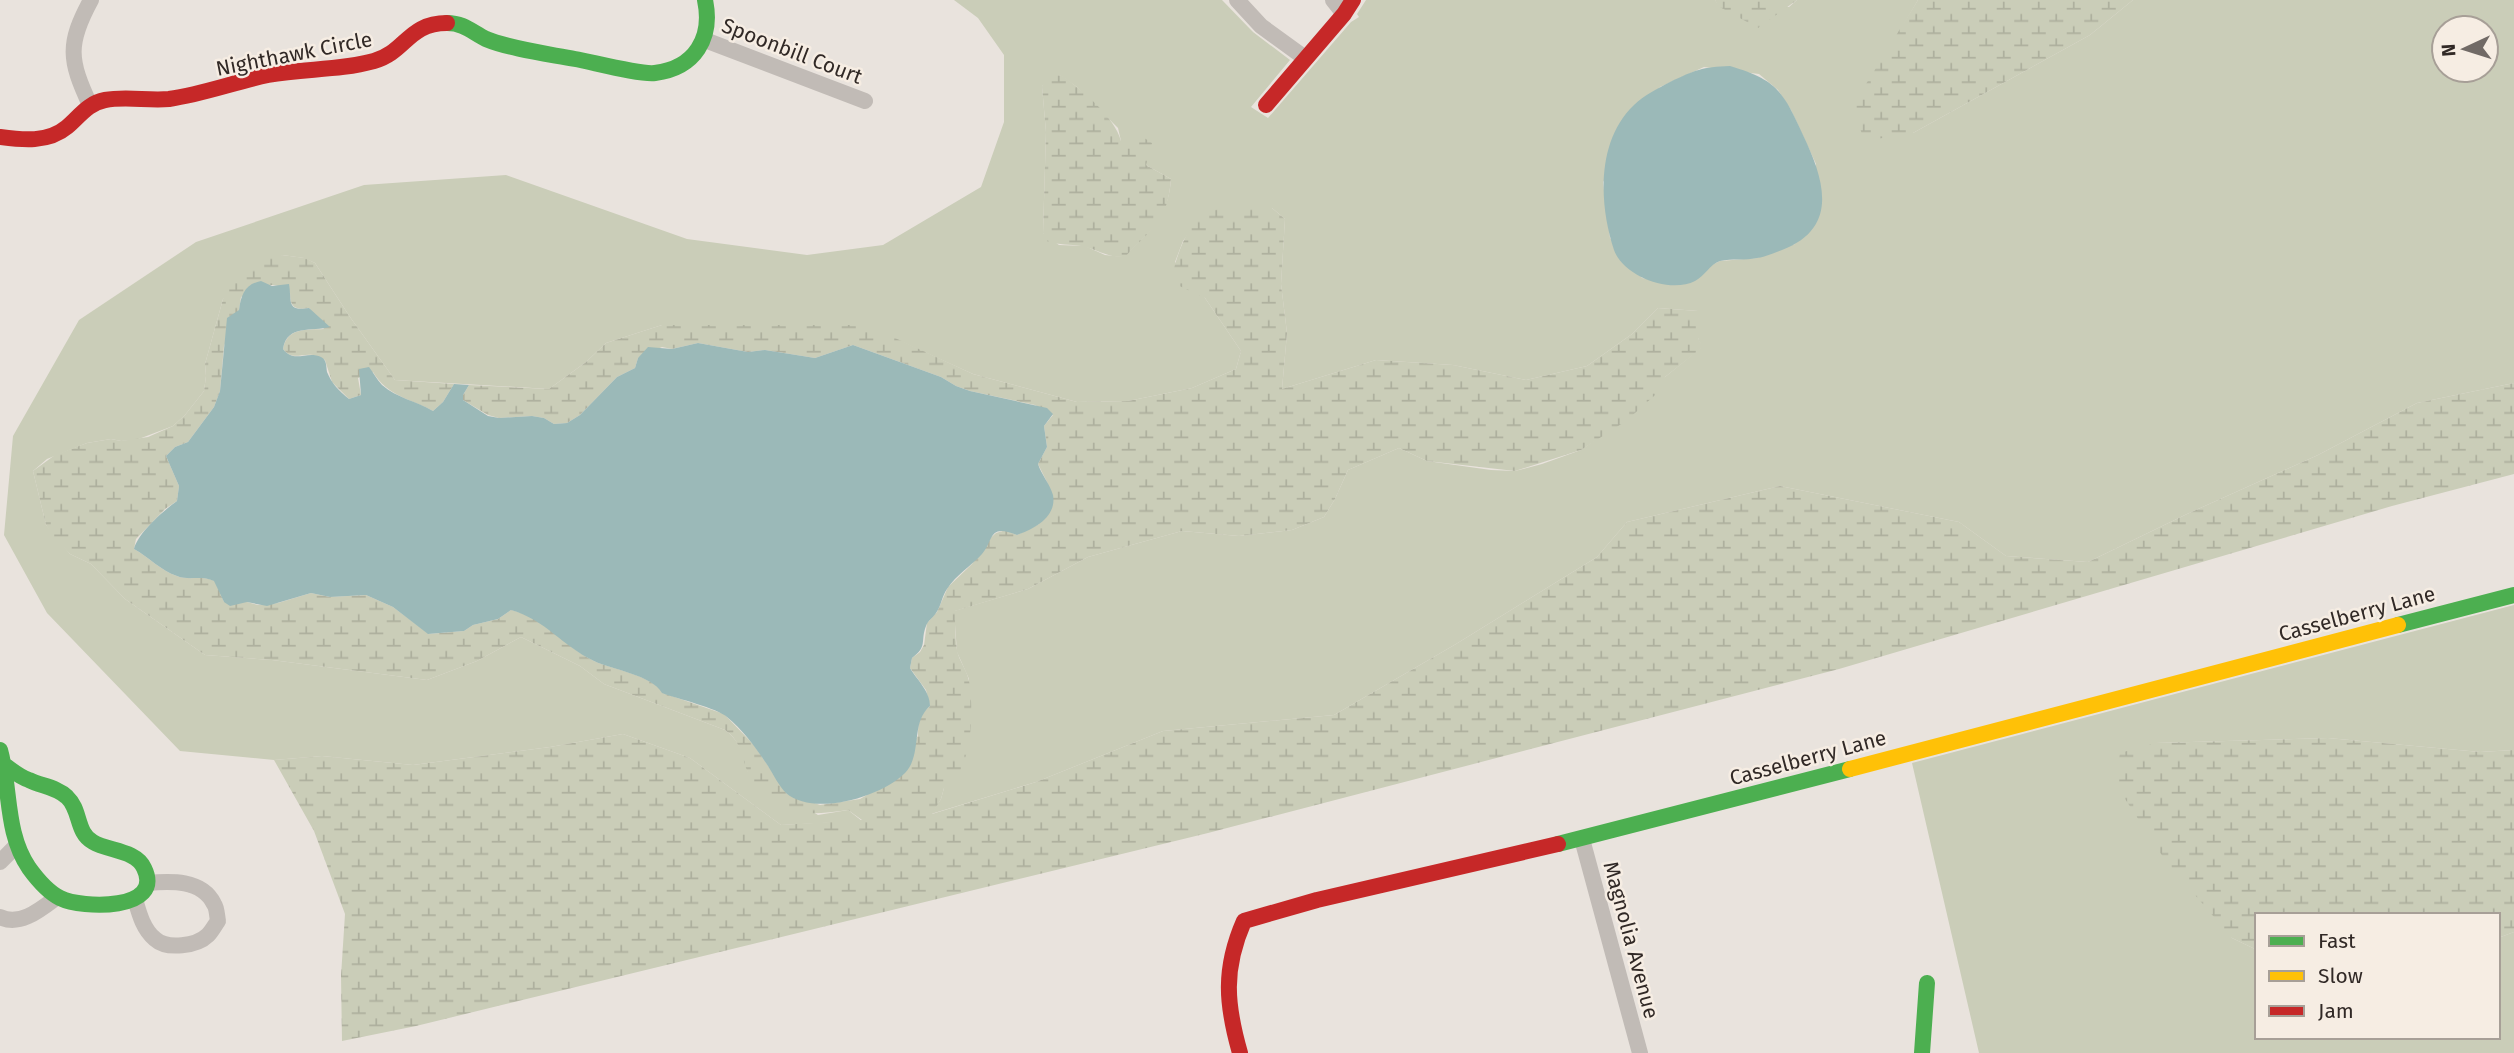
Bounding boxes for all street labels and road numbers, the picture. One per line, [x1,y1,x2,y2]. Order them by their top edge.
street label: Spoonbill Court [718,12,866,90]
street label: Nighthawk Circle [214,26,374,82]
street label: Casselberry Lane [2276,581,2438,647]
street label: Casselberry Lane [1727,725,1889,791]
street label: Magnolia Avenue [1598,858,1664,1022]

